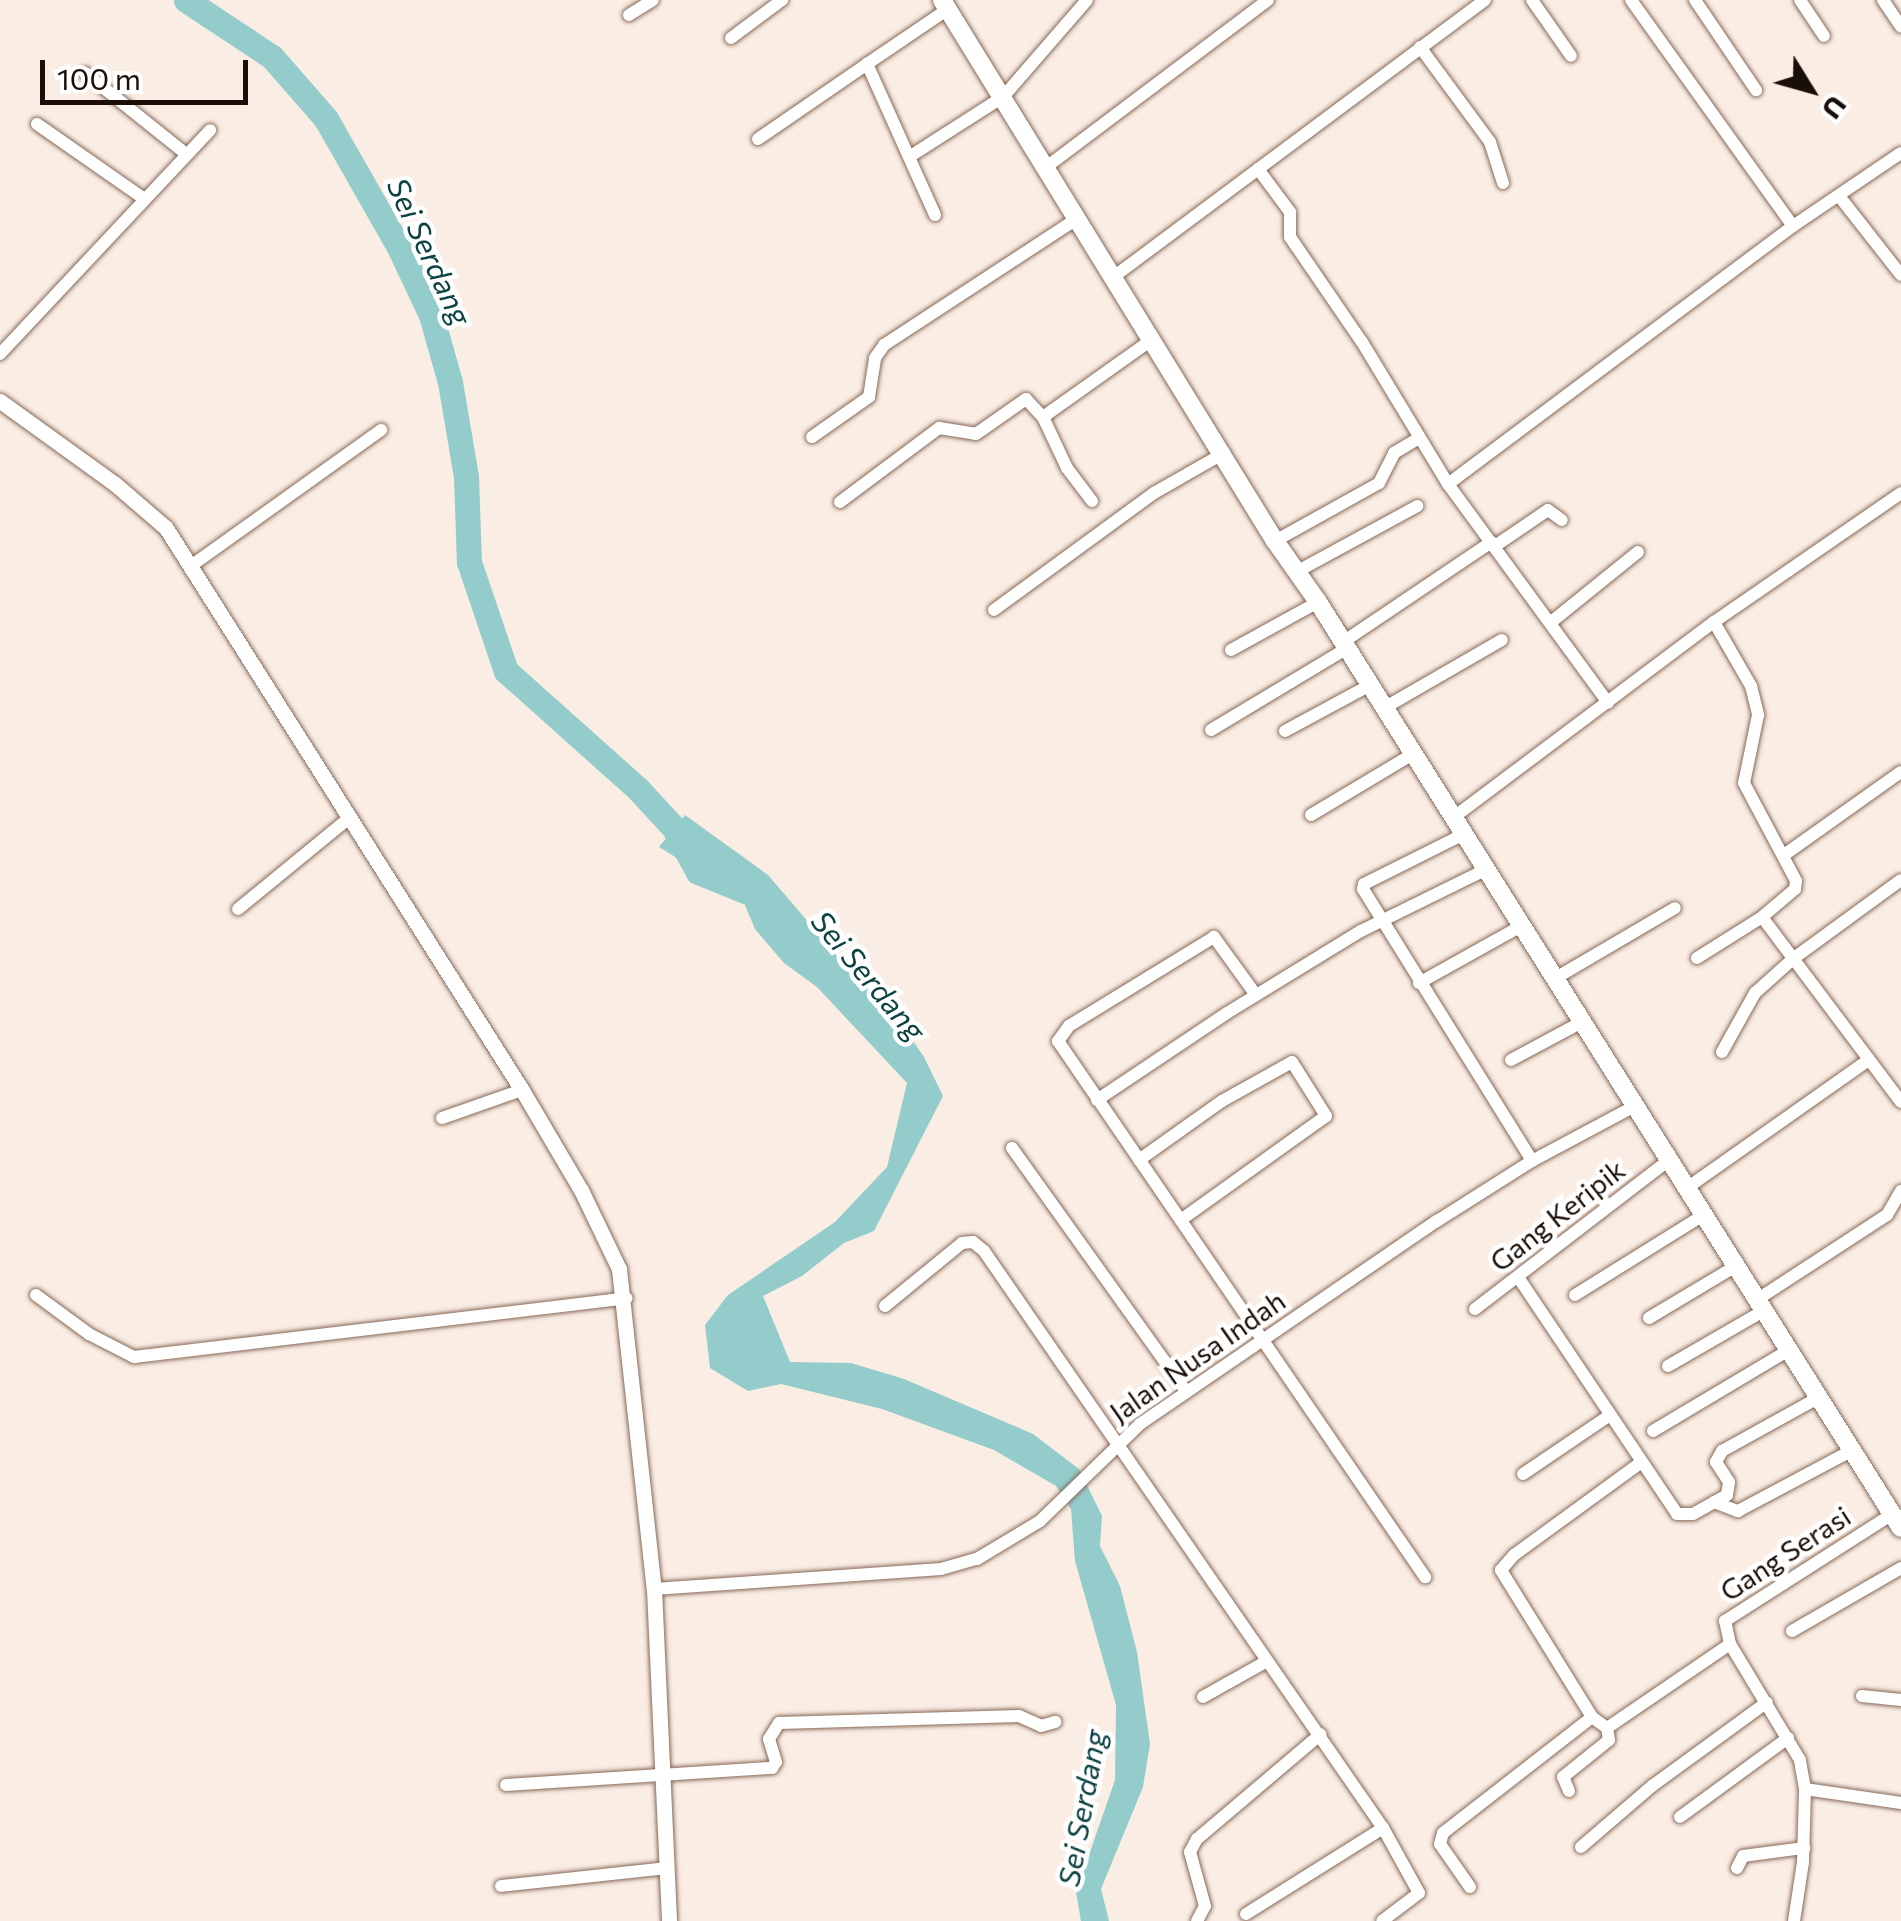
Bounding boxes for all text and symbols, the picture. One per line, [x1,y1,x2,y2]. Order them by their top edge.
scale bar [45,40,252,102]
north arrow [1761,40,1861,140]
text: 100 m [57,59,141,96]
text: U [1815,90,1855,126]
water label: Sei Serdang [380,172,480,330]
water label: Sei Serdang [804,903,934,1047]
street label: Gang Keripik [1483,1152,1631,1278]
street label: Jalan Nusa Indah [1103,1283,1291,1429]
street label: Gang Serasi [1714,1498,1856,1608]
water label: Sei Serdang [1050,1727,1112,1889]

